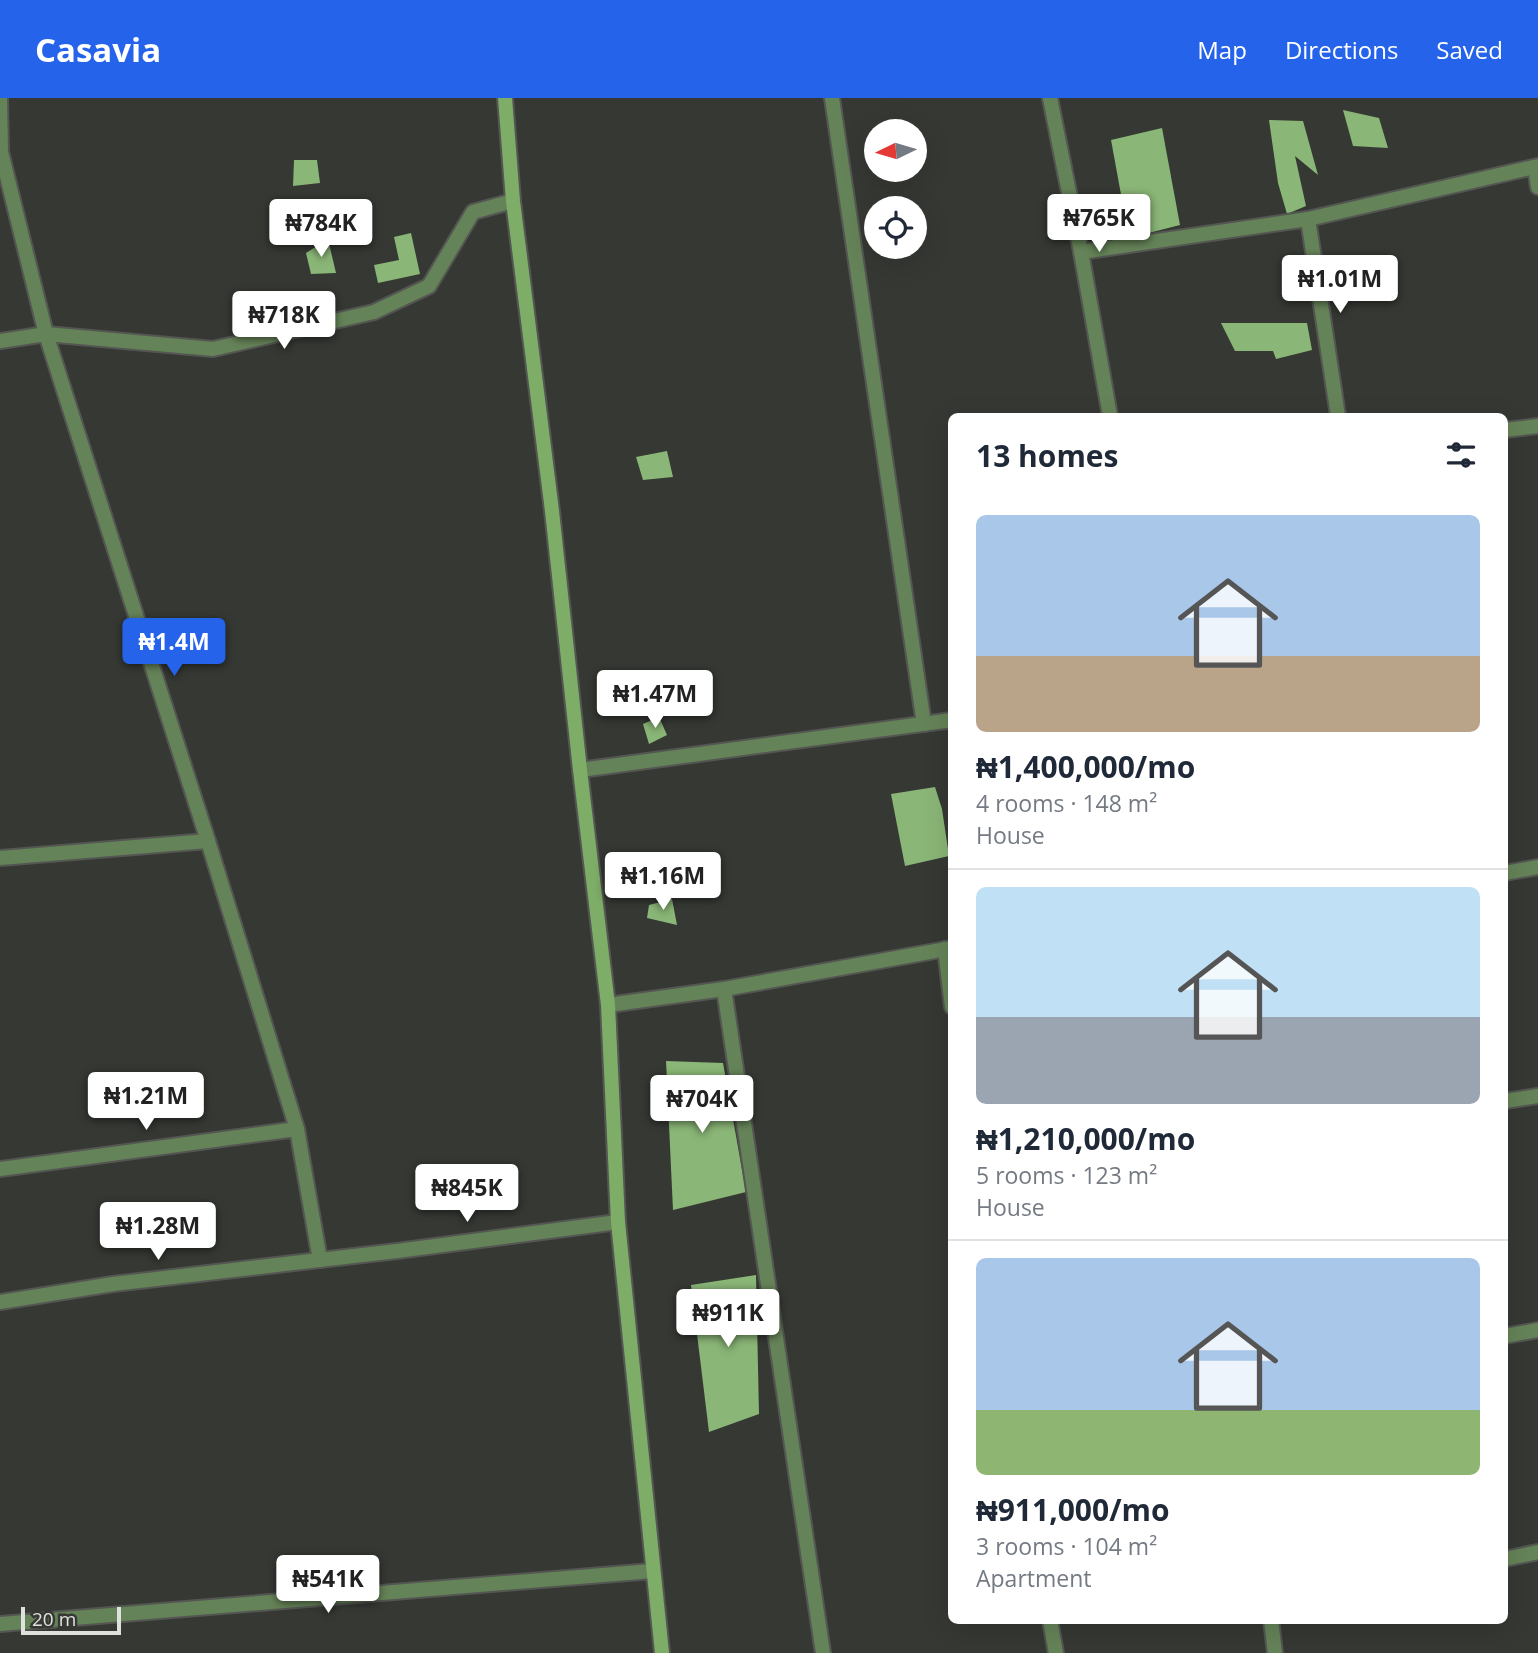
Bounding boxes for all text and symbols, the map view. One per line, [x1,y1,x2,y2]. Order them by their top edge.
text: Casavia [35,27,161,72]
text: Map [1197,33,1247,66]
text: Directions [1285,33,1398,66]
text: Saved [1436,33,1503,66]
north arrow [864,119,928,182]
map controls [864,119,927,259]
pin: ₦765K [1050,194,1148,254]
button: locate [864,196,927,259]
pin: ₦784K [272,200,370,259]
text: ₦765K [1063,201,1135,233]
text: ₦784K [285,206,357,238]
pin: ₦1.01M [1283,256,1397,315]
text: ₦1.01M [1298,262,1382,294]
pin: ₦718K [235,292,333,351]
text: ₦718K [248,298,320,330]
text: 13 homes [976,435,1119,476]
icon: filters [1442,436,1480,474]
icon: home [1165,560,1291,686]
pin: ₦1.4M [125,618,223,678]
text: ₦1.4M [138,625,210,657]
pin: ₦1.47M [598,670,712,730]
text: ₦1.47M [613,677,697,709]
text: ₦1,400,000/mo [976,746,1195,787]
text: 4 rooms · 148 m² [976,787,1157,819]
text: House [976,819,1045,851]
pin: ₦1.16M [606,852,720,912]
text: ₦1.16M [621,859,705,891]
icon: home [1165,932,1291,1058]
pin: ₦1.21M [89,1072,203,1132]
pin: ₦704K [653,1076,751,1135]
text: ₦1.21M [104,1079,188,1111]
text: ₦704K [666,1082,738,1114]
text: ₦1,210,000/mo [976,1118,1195,1159]
text: 5 rooms · 123 m² [976,1159,1157,1191]
pin: ₦845K [418,1164,516,1224]
text: ₦845K [431,1171,503,1203]
text: House [976,1191,1045,1223]
pin: ₦1.28M [101,1202,215,1262]
text: ₦1.28M [116,1209,200,1241]
pin: ₦911K [679,1290,777,1349]
text: ₦911K [692,1296,764,1328]
icon: home [1165,1303,1291,1429]
text: ₦911,000/mo [976,1489,1170,1530]
text: 3 rooms · 104 m² [976,1530,1157,1562]
pin: ₦541K [279,1556,377,1615]
text: ₦541K [292,1562,364,1594]
text: Apartment [976,1562,1092,1594]
scale bar [21,1604,121,1636]
text: 20 m [32,1606,76,1632]

